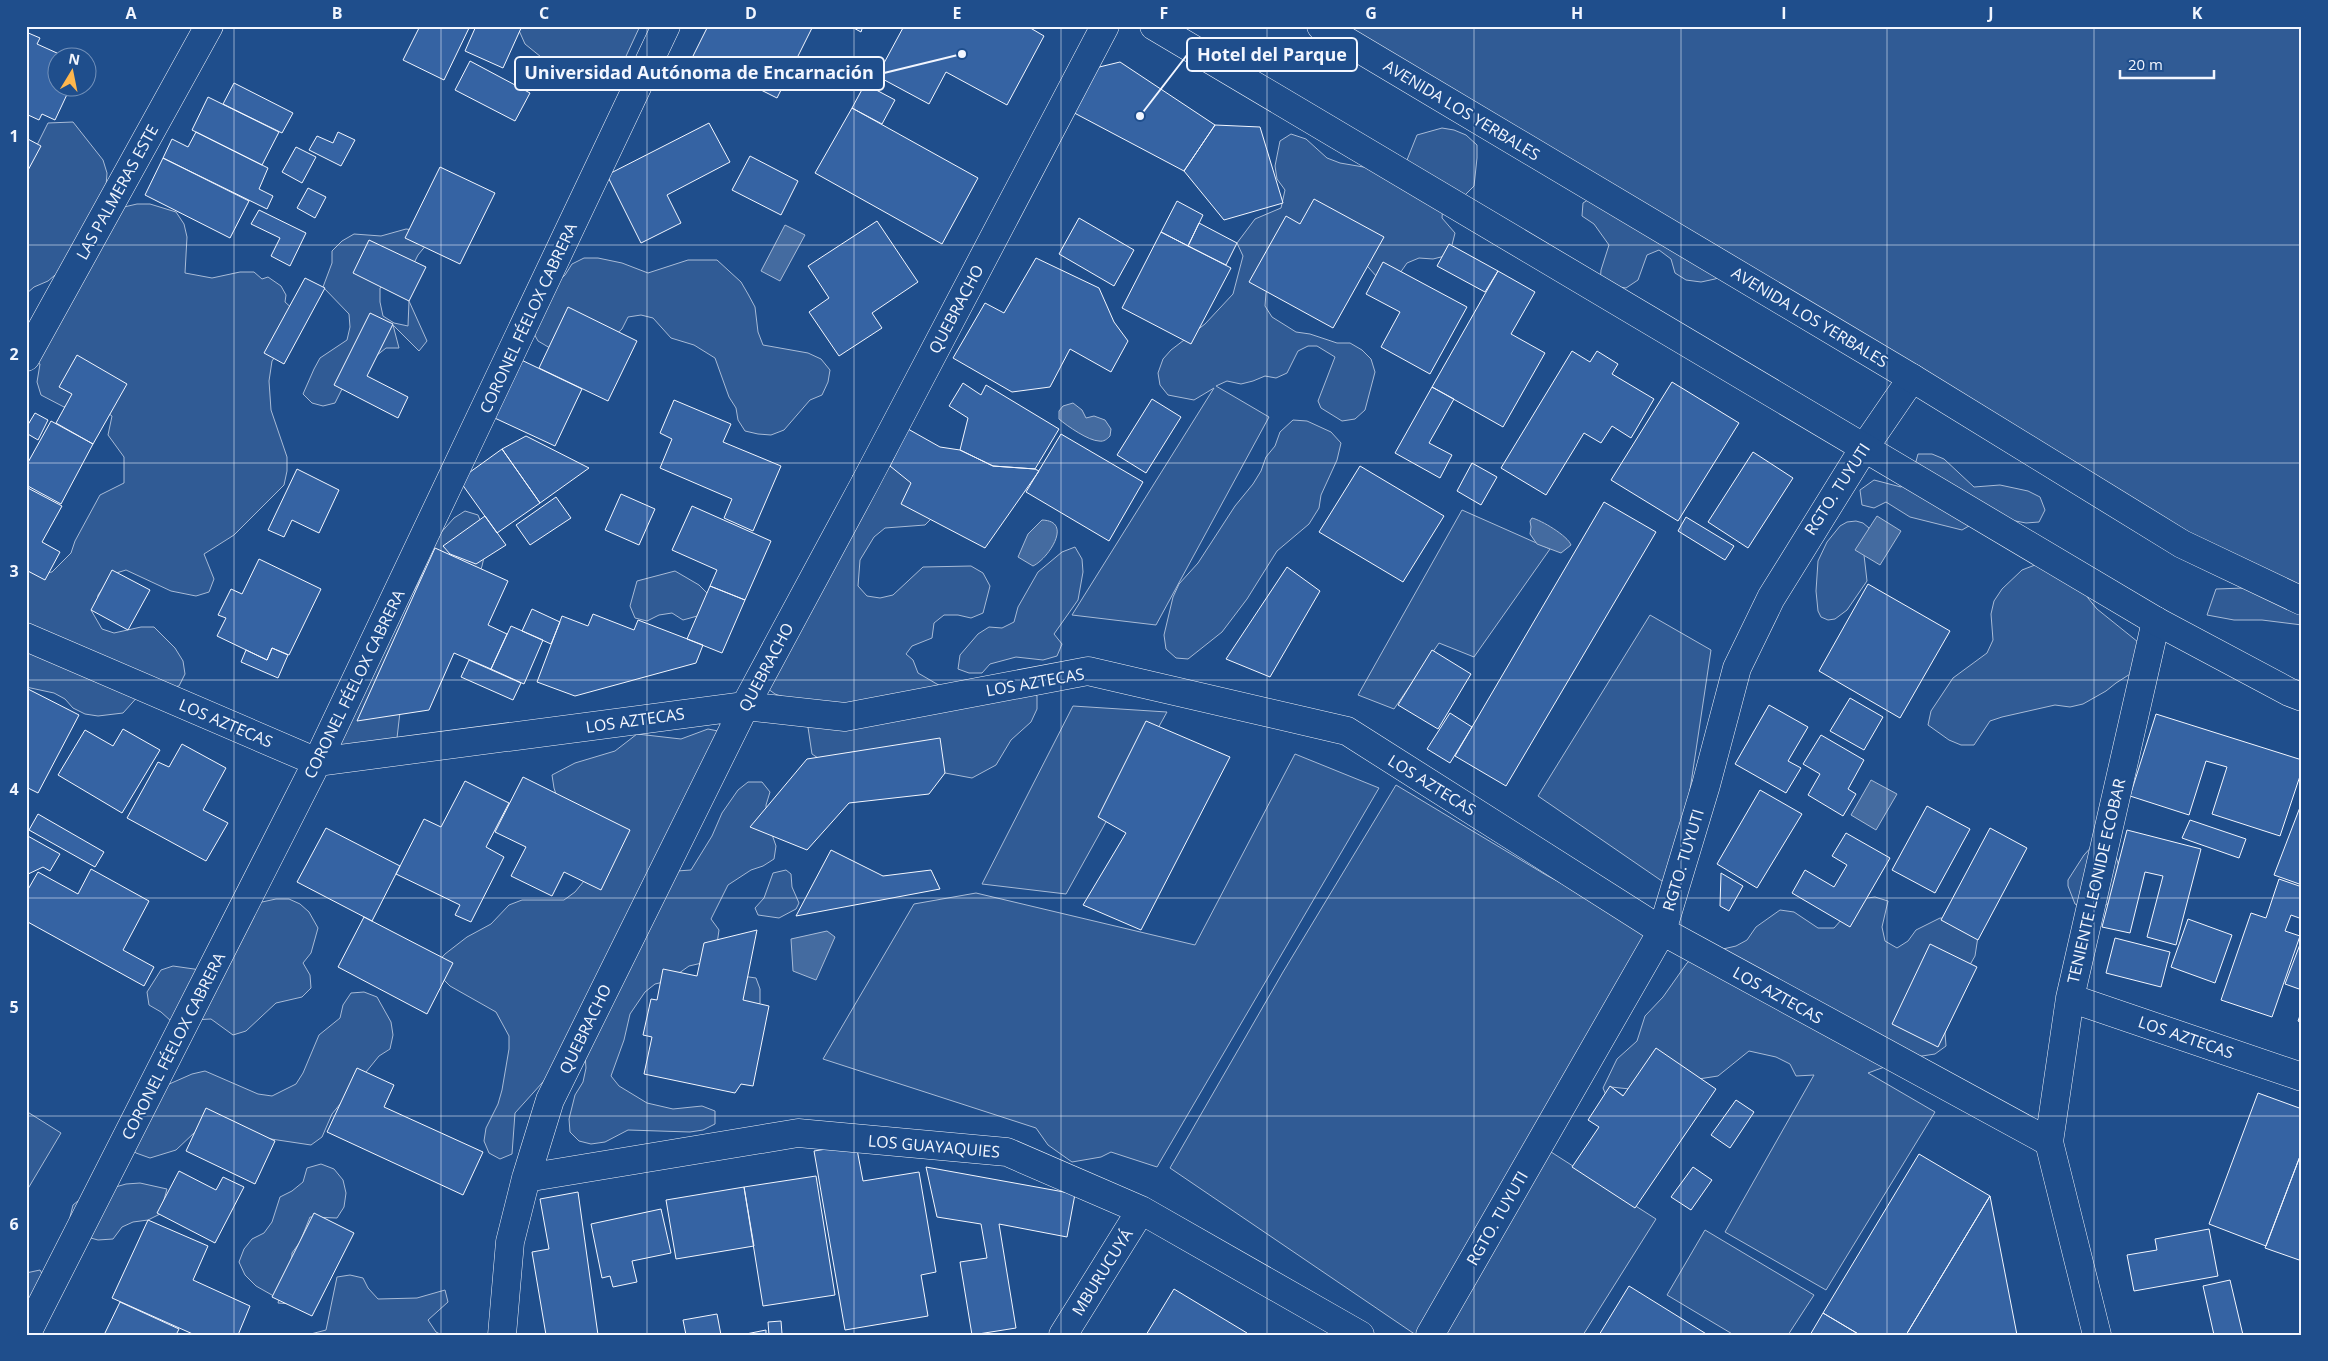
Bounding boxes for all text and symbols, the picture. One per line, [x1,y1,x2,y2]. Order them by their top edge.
text: A [125,2,137,24]
text: B [332,2,342,24]
text: C [539,2,549,24]
text: D [745,2,757,24]
text: E [953,2,962,24]
text: F [1160,2,1168,24]
text: G [1365,2,1377,24]
text: H [1571,2,1583,24]
text: I [1781,2,1787,24]
text: J [1986,2,1994,24]
text: K [2192,2,2203,24]
callout: Hotel del Parque [1187,38,1357,71]
text: Hotel del Parque [1197,42,1347,66]
north arrow [48,48,98,98]
text: N [67,48,82,69]
scale bar [2120,48,2214,80]
text: 20 m [2128,54,2163,74]
street label: AVENIDA LOS YERBALES [1380,55,1545,166]
callout: Universidad Autónoma de Encarnación [515,57,884,90]
text: Universidad Autónoma de Encarnación [524,60,874,84]
street label: LAS PALMERAS ESTE [71,121,163,263]
text: 1 [9,125,19,147]
street label: CORONEL FÉELOX CABRERA [474,218,582,417]
street label: QUEBRACHO [923,261,989,357]
street label: AVENIDA LOS YERBALES [1728,262,1893,373]
text: 2 [9,343,19,365]
street label: RGTO. TUYUTI [1799,439,1875,539]
text: 3 [9,560,19,582]
street label: CORONEL FÉELOX CABRERA [299,585,410,782]
street label: QUEBRACHO [733,619,799,715]
street label: LOS AZTECAS [984,662,1086,701]
street label: LOS AZTECAS [176,693,276,753]
street label: LOS AZTECAS [584,702,686,738]
street label: LOS AZTECAS [1384,749,1480,821]
street label: TENIENTE LEONIDE ECOBAR [2062,776,2130,986]
text: 4 [9,778,19,800]
street label: RGTO. TUYUTI [1657,806,1709,914]
street label: CORONEL FÉELOX CABRERA [116,948,230,1144]
street label: LOS AZTECAS [1729,961,1827,1029]
street label: QUEBRACHO [554,980,616,1078]
text: 5 [9,996,19,1018]
street label: LOS AZTECAS [2135,1010,2237,1064]
street label: LOS GUAYAQUIES [867,1129,1001,1163]
street label: RGTO. TUYUTI [1461,1167,1533,1269]
text: 6 [9,1213,19,1235]
street label: MBURUCUYÁ [1067,1224,1138,1320]

